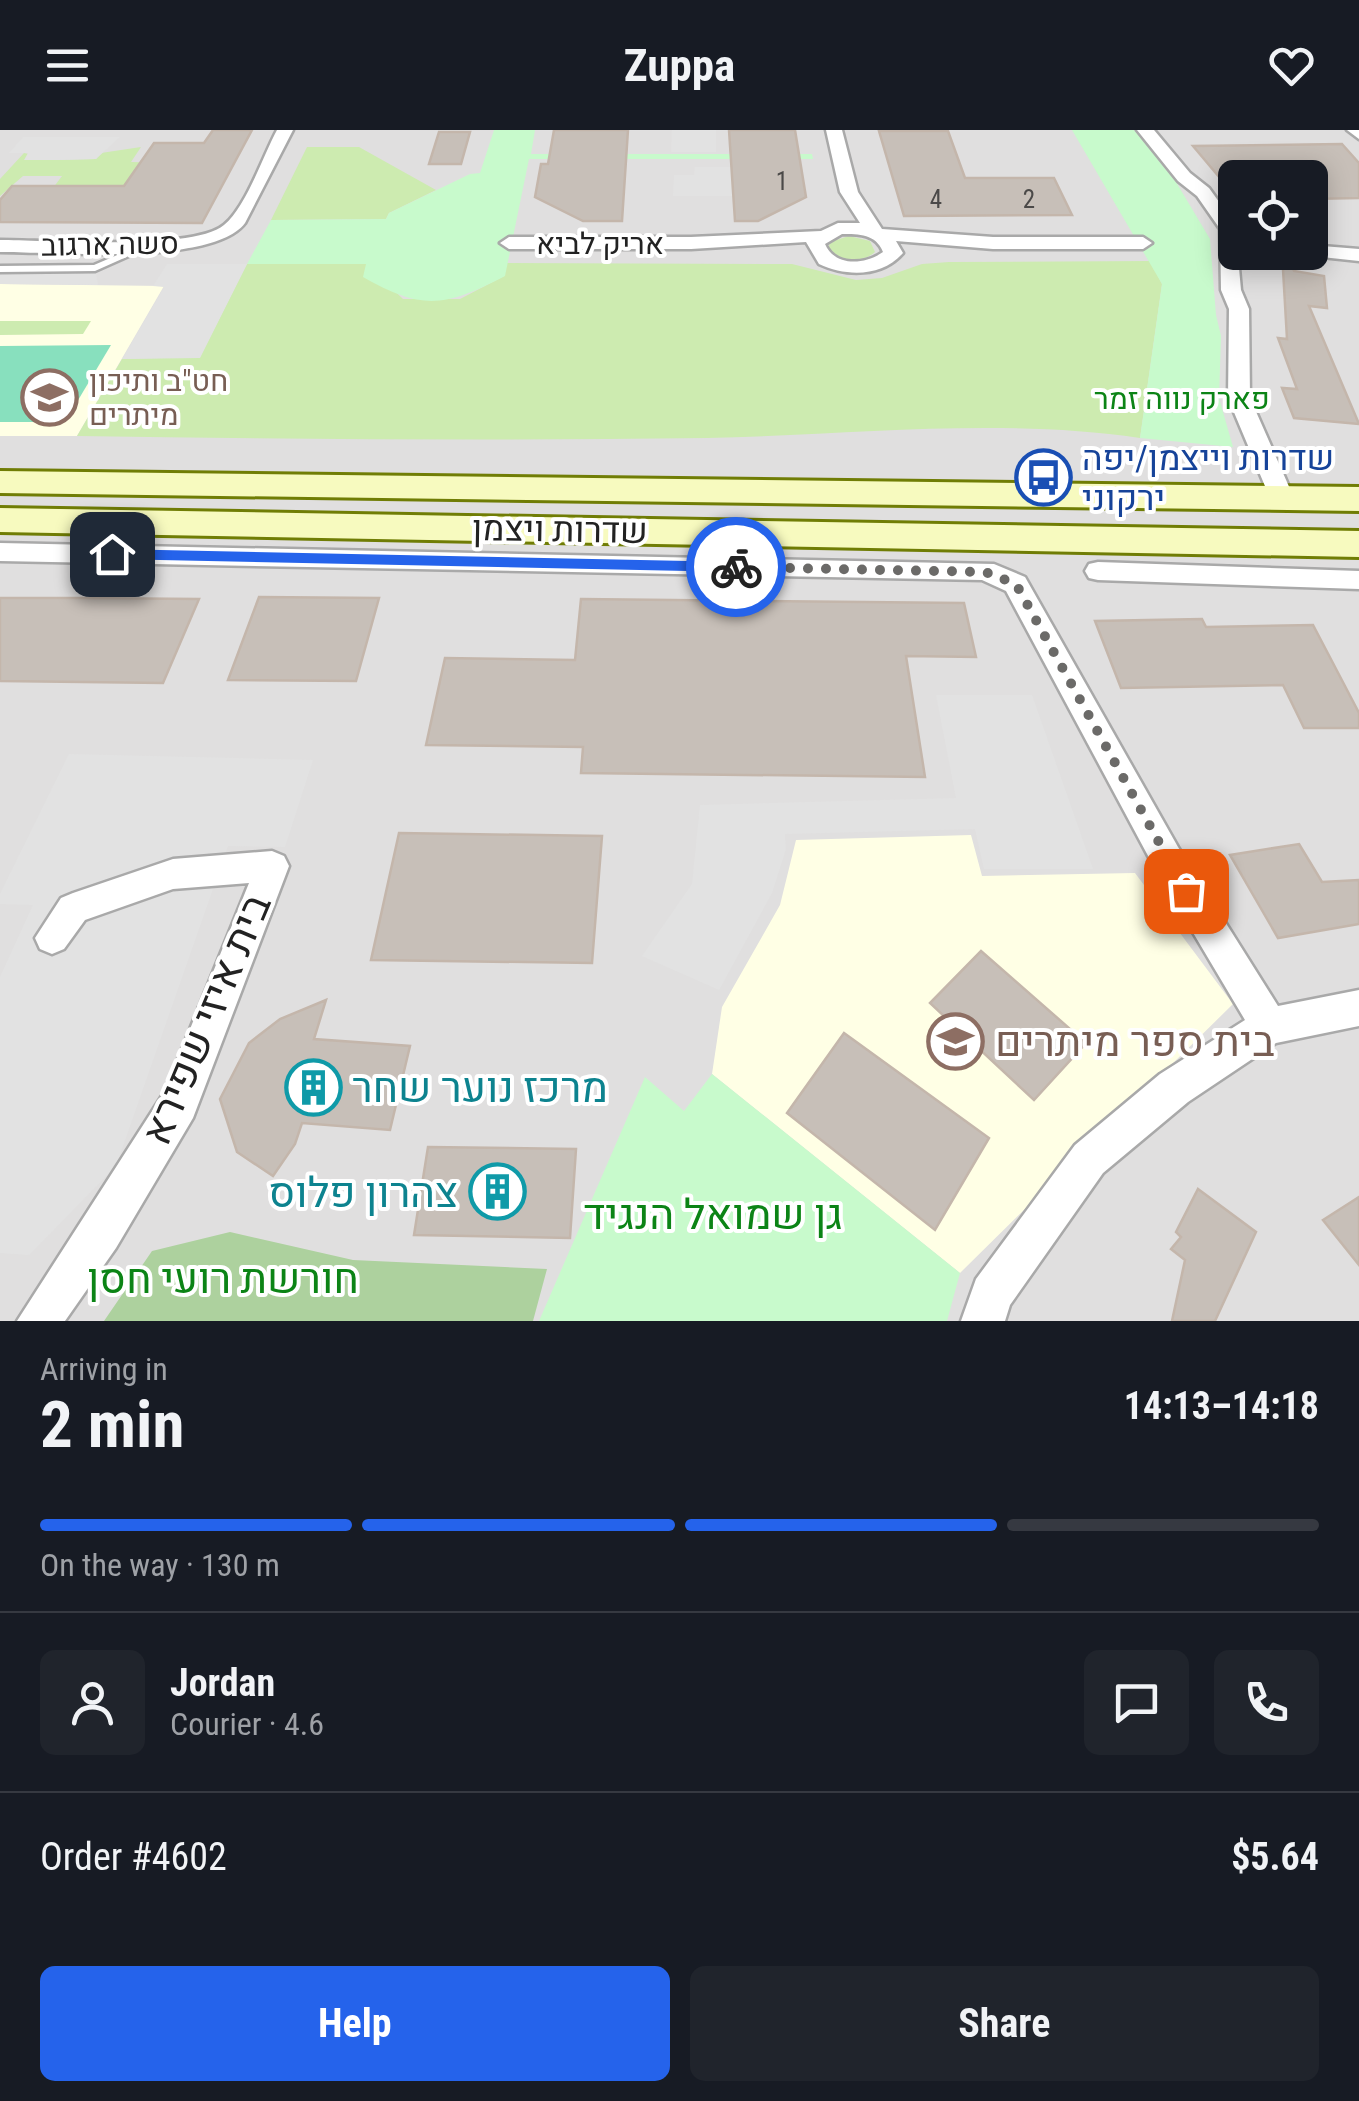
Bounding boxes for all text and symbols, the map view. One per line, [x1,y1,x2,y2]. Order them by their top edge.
icon: menu [40,38,95,93]
icon: heart [1264,38,1319,93]
text: Zuppa [624,39,735,92]
map controls [1218,160,1328,270]
button: locate [1218,160,1328,270]
house number: 1 [776,167,788,196]
house number: 4 [930,185,942,214]
house number: 2 [1023,185,1035,214]
street label: סשה ארגוב [41,225,179,263]
street label: אריק לביא [536,226,664,261]
place label: חט"ב ותיכון מיתרים [89,363,228,432]
school or university icon: חט"ב ותיכון מיתרים [20,367,80,427]
park label: פארק נווה זמר [1094,381,1270,416]
place label: שדרות וייצמן/יפה ירקוני [1082,438,1334,519]
bus stop icon: שדרות וייצמן/יפה ירקוני [1013,448,1073,508]
street label: שדרות ויצמן [472,508,648,552]
pin [70,512,155,597]
courier [686,517,786,617]
icon: home [85,527,140,582]
icon: bike [709,540,764,595]
pin [1144,849,1229,934]
icon: bag [1159,864,1214,919]
street label: בית איזי שפירא [131,886,281,1152]
school or university icon: בית ספר מיתרים [926,1011,986,1071]
place label: בית ספר מיתרים [995,1017,1275,1066]
building icon: מרכז נוער שחר [283,1057,343,1117]
place label: מרכז נוער שחר [352,1063,608,1112]
building icon: צהרון פלוס [467,1162,527,1222]
place label: צהרון פלוס [269,1168,458,1217]
park label: גן שמואל הנגיד [583,1190,843,1239]
park label: חורשת רועי חסן [87,1254,359,1303]
text: Arriving in [40,1350,168,1388]
text: 14:13–14:18 [1124,1384,1319,1428]
text: 2 min [40,1387,184,1463]
text: On the way · 130 m [40,1546,280,1584]
button: person [40,1650,145,1755]
button: chat [1084,1650,1189,1755]
button: phone [1214,1650,1319,1755]
text: Jordan [170,1661,275,1705]
text: Courier · 4.6 [170,1705,324,1743]
text: Order #4602 [40,1835,227,1879]
text: $5.64 [1231,1835,1319,1879]
button: Help [40,1966,670,2081]
button: Share [690,1966,1319,2081]

